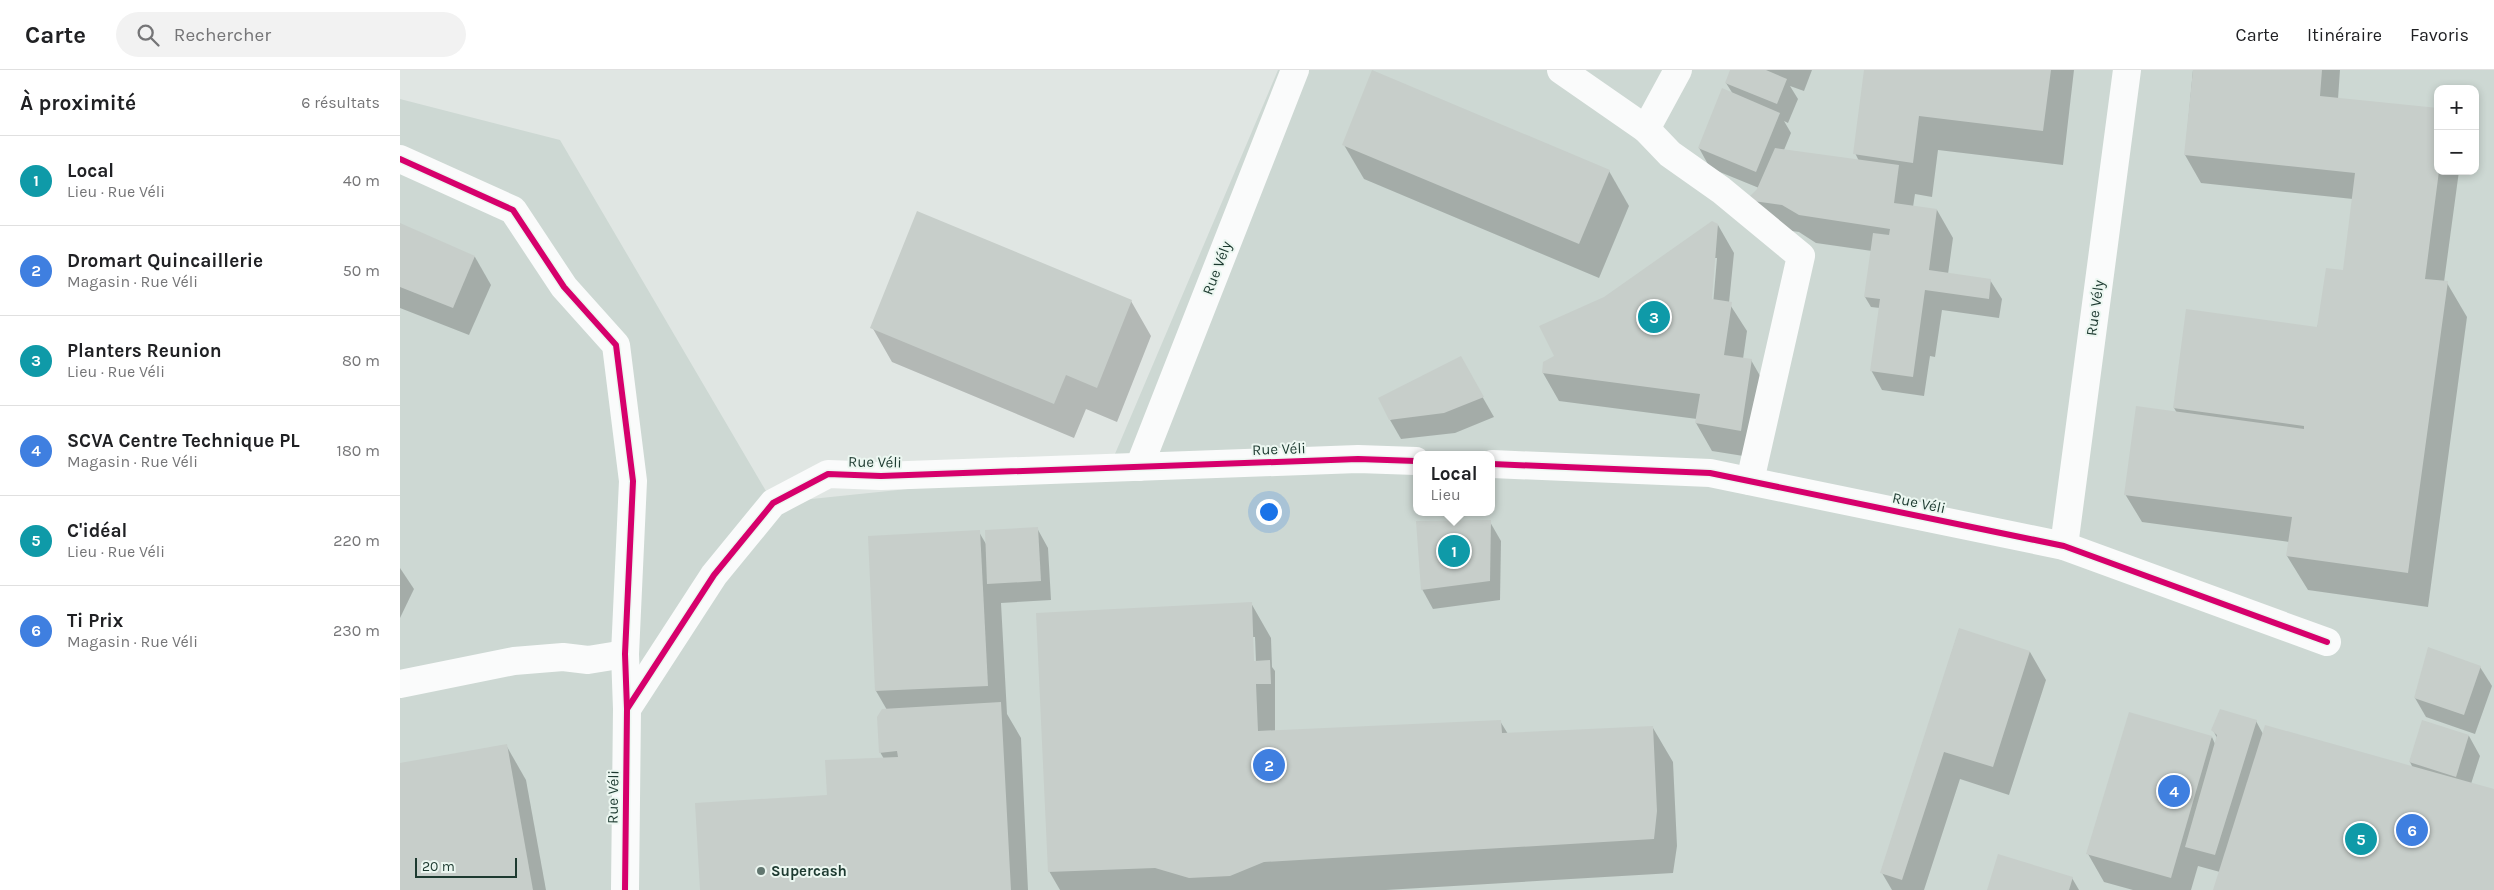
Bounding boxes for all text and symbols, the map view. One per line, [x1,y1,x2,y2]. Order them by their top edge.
search box [116,12,466,57]
text: Carte [25,21,86,49]
icon: search [134,21,162,49]
text: Rechercher [174,24,271,46]
text: Carte [2236,24,2279,46]
text: Itinéraire [2307,24,2382,46]
text: Favoris [2410,24,2469,46]
map controls [2434,85,2479,175]
button: + [2434,85,2479,130]
text: À proximité [20,91,136,115]
text: 6 résultats [301,93,380,112]
button: − [2434,130,2479,175]
text: Local [67,160,114,182]
text: 1 [33,171,39,190]
text: 40 m [343,171,380,190]
text: Lieu · Rue Véli [67,182,165,201]
street label: Rue Vély [1198,238,1236,298]
text: Dromart Quincaillerie [67,250,263,272]
text: 2 [31,261,41,280]
text: 50 m [343,261,380,280]
text: Magasin · Rue Véli [67,272,198,291]
street label: Rue Vély [2082,279,2108,337]
pin: 3 [1638,298,1670,336]
text: Planters Reunion [67,340,222,362]
text: 3 [31,351,41,370]
text: 80 m [342,351,380,370]
text: Lieu · Rue Véli [67,362,165,381]
text: SCVA Centre Technique PL [67,430,300,452]
street label: Rue Véli [1252,439,1306,459]
text: 4 [31,441,41,460]
text: 180 m [337,441,380,460]
popup [1413,451,1495,516]
text: Magasin · Rue Véli [67,452,198,471]
street label: Rue Véli [848,453,902,471]
text: Local [1430,463,1478,485]
text: Lieu [1430,485,1461,504]
street label: Rue Véli [1891,489,1947,517]
your location [1256,499,1282,525]
text: C'idéal [67,520,127,542]
text: 5 [31,531,41,550]
text: 220 m [333,531,380,550]
pin: 1 [1438,532,1470,570]
text: Lieu · Rue Véli [67,542,165,561]
text: Ti Prix [67,610,123,632]
text: 6 [31,621,41,640]
text: 230 m [333,621,380,640]
text: Magasin · Rue Véli [67,632,198,651]
pin: 2 [1253,746,1285,784]
street label: Rue Véli [604,770,622,824]
pin: 4 [2158,772,2190,810]
pin: 6 [2396,811,2428,849]
pin: 5 [2345,820,2377,858]
scale bar [415,855,518,878]
text: 20 m [422,858,455,875]
place label: Supercash [771,862,847,880]
marker: Supercash [755,865,767,877]

